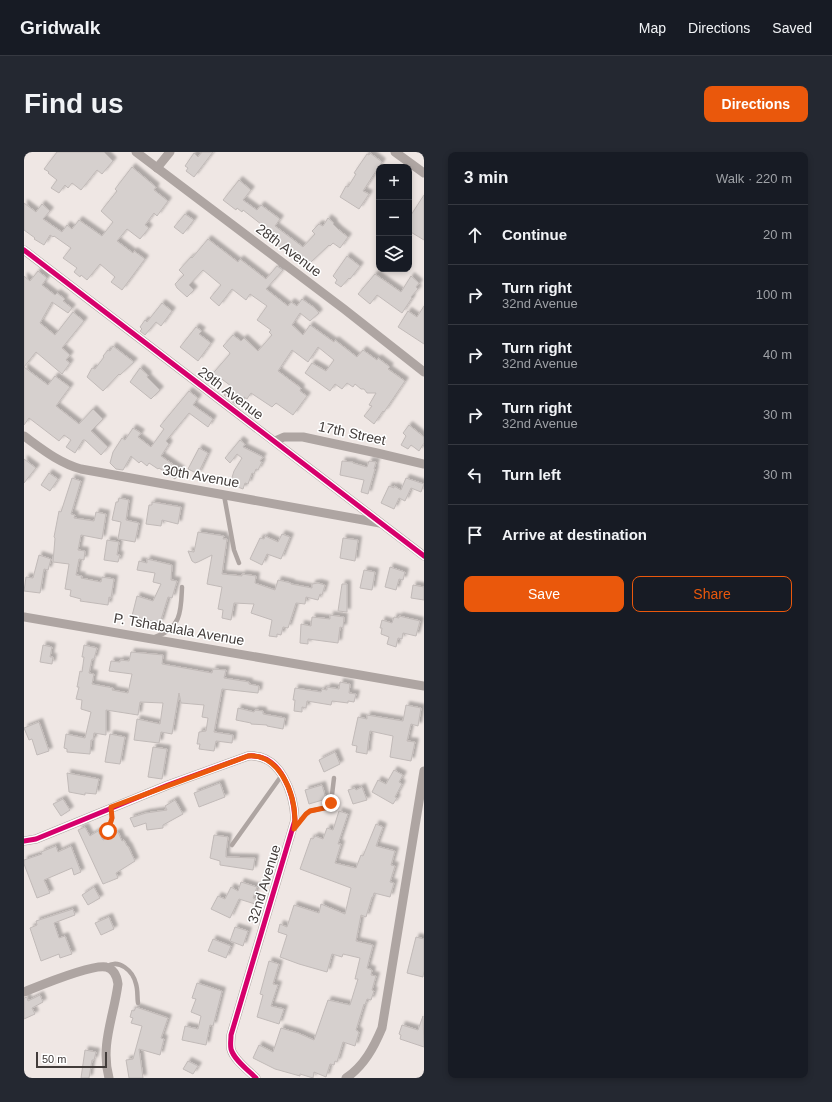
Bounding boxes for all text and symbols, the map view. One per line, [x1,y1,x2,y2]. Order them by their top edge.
text: Gridwalk [20,17,100,38]
text: Map [639,20,666,36]
text: Directions [688,20,750,36]
text: Saved [772,20,812,36]
button: Directions [704,86,808,122]
text: Find us [24,88,124,119]
map controls [376,164,412,272]
button: + [376,164,412,200]
text: 3 min [464,168,508,187]
text: Walk · 220 m [716,171,792,186]
button: − [376,200,412,236]
street label: 28th Avenue [253,220,325,280]
icon: ahead [464,224,486,246]
text: Continue [502,226,567,243]
text: 20 m [763,227,792,242]
button: layers [376,236,412,272]
text: Turn right [502,279,572,296]
icon: right [464,284,486,306]
text: 100 m [756,287,792,302]
text: 32nd Avenue [502,296,578,311]
text: Turn right [502,339,572,356]
icon: right [464,344,486,366]
text: 40 m [763,347,792,362]
text: 32nd Avenue [502,356,578,371]
street label: 29th Avenue [195,363,267,423]
text: Turn right [502,399,572,416]
icon: right [464,404,486,426]
text: 30 m [763,407,792,422]
text: 32nd Avenue [502,416,578,431]
street label: 17th Street [317,418,387,448]
street label: 30th Avenue [161,461,241,491]
icon: left [464,464,486,486]
text: Turn left [502,466,561,483]
text: 30 m [763,467,792,482]
icon: arrive [464,524,486,546]
text: Arrive at destination [502,526,647,543]
button: Save [464,576,624,612]
button: Share [632,576,792,612]
street label: P. Tshabalala Avenue [112,610,246,648]
route end [322,794,340,812]
route start [99,822,117,840]
street label: 32nd Avenue [244,842,284,925]
scale bar [36,1050,107,1069]
text: 50 m [42,1053,66,1065]

